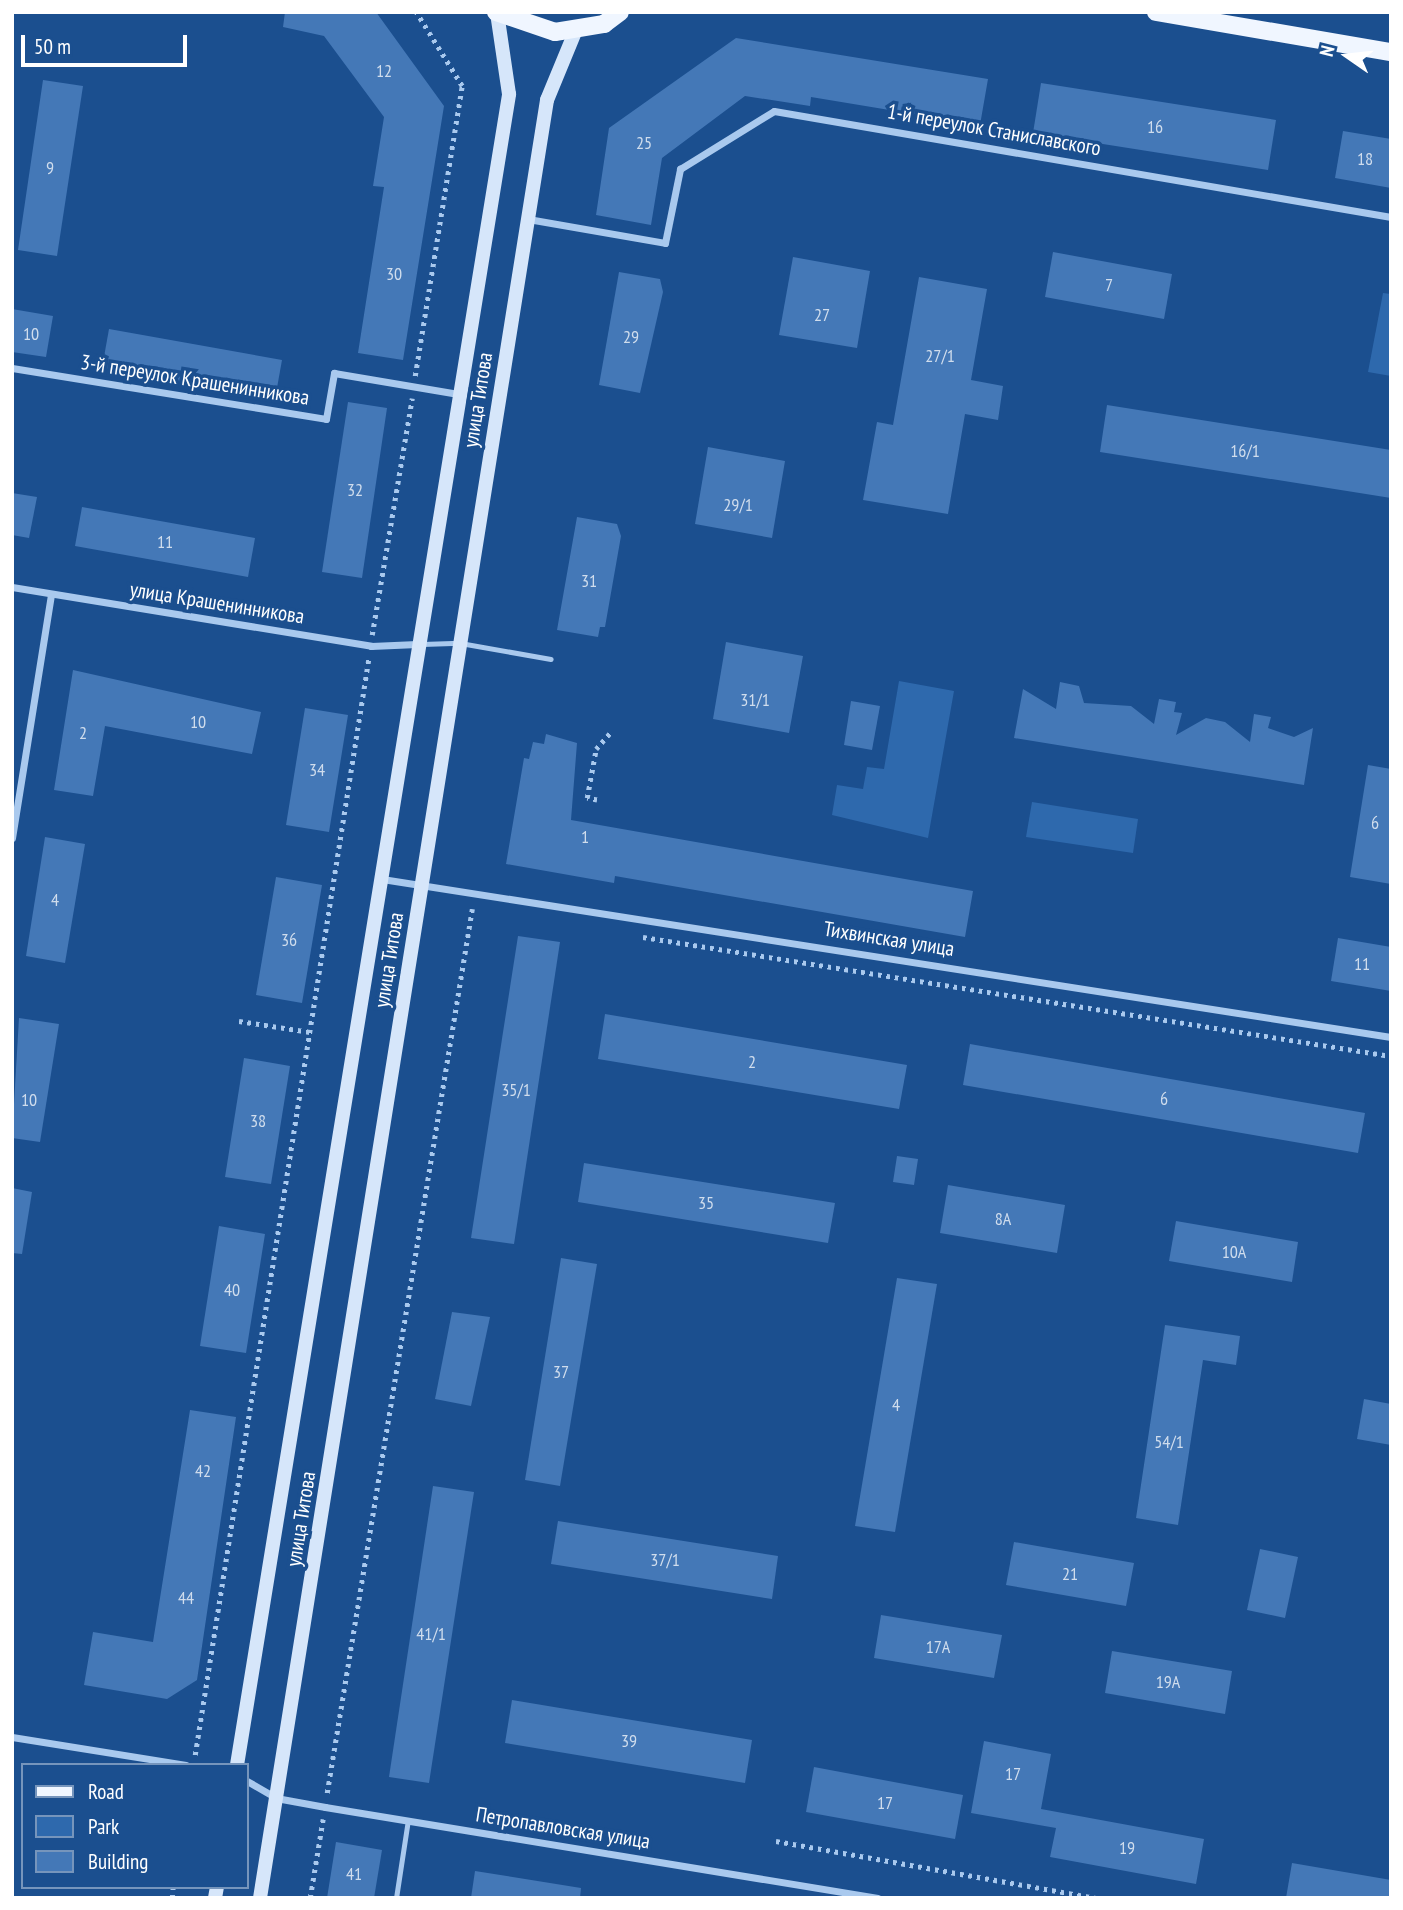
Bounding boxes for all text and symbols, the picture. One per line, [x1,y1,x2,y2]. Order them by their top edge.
scale bar [24,21,191,65]
north arrow [1312,21,1382,91]
text: 50 m [34,33,71,60]
text: N [1314,43,1340,59]
house number: 12 [376,60,392,82]
street label: 1-й переулок Станиславского [885,99,1103,161]
house number: 16 [1147,116,1163,138]
house number: 25 [636,132,652,154]
house number: 18 [1357,148,1373,170]
house number: 9 [46,157,54,179]
house number: 30 [386,263,402,285]
house number: 7 [1105,274,1113,296]
house number: 27 [814,304,830,326]
house number: 10 [23,323,39,345]
house number: 29 [623,326,639,348]
house number: 27/1 [925,345,955,367]
street label: 3-й переулок Крашенинникова [79,349,311,411]
street label: улица Титова [458,350,498,450]
house number: 16/1 [1230,440,1260,462]
house number: 32 [347,479,363,501]
house number: 29/1 [723,494,753,516]
house number: 11 [157,531,173,553]
house number: 31 [581,570,597,592]
street label: улица Крашенинникова [128,577,306,629]
house number: 31/1 [740,689,770,711]
house number: 10 [190,711,206,733]
house number: 2 [79,722,87,744]
house number: 34 [309,759,325,781]
house number: 6 [1371,812,1379,834]
house number: 1 [581,826,589,848]
house number: 4 [51,889,59,911]
street label: улица Титова [369,910,409,1010]
street label: Тихвинская улица [822,916,956,962]
house number: 36 [281,929,297,951]
house number: 11 [1354,953,1370,975]
house number: 2 [748,1051,756,1073]
house number: 35/1 [501,1079,531,1101]
house number: 6 [1160,1088,1168,1110]
house number: 10 [21,1089,37,1111]
house number: 38 [250,1110,266,1132]
house number: 35 [698,1192,714,1214]
house number: 8А [995,1208,1011,1230]
house number: 10А [1222,1241,1246,1263]
house number: 40 [224,1279,240,1301]
house number: 37 [553,1361,569,1383]
house number: 4 [892,1394,900,1416]
house number: 54/1 [1154,1431,1184,1453]
house number: 42 [195,1460,211,1482]
street label: улица Титова [281,1469,321,1569]
house number: 37/1 [650,1549,680,1571]
house number: 21 [1062,1563,1078,1585]
house number: 44 [178,1587,194,1609]
house number: 41/1 [416,1623,446,1645]
house number: 17А [926,1636,950,1658]
house number: 19А [1156,1671,1180,1693]
house number: 39 [621,1730,637,1752]
legend [21,1763,248,1889]
house number: 17 [1005,1763,1021,1785]
text: Road [88,1778,124,1805]
house number: 17 [877,1792,893,1814]
street label: Петропавловская улица [474,1802,652,1854]
text: Park [88,1813,119,1840]
house number: 19 [1119,1837,1135,1859]
text: Building [88,1848,148,1875]
house number: 41 [346,1863,362,1885]

